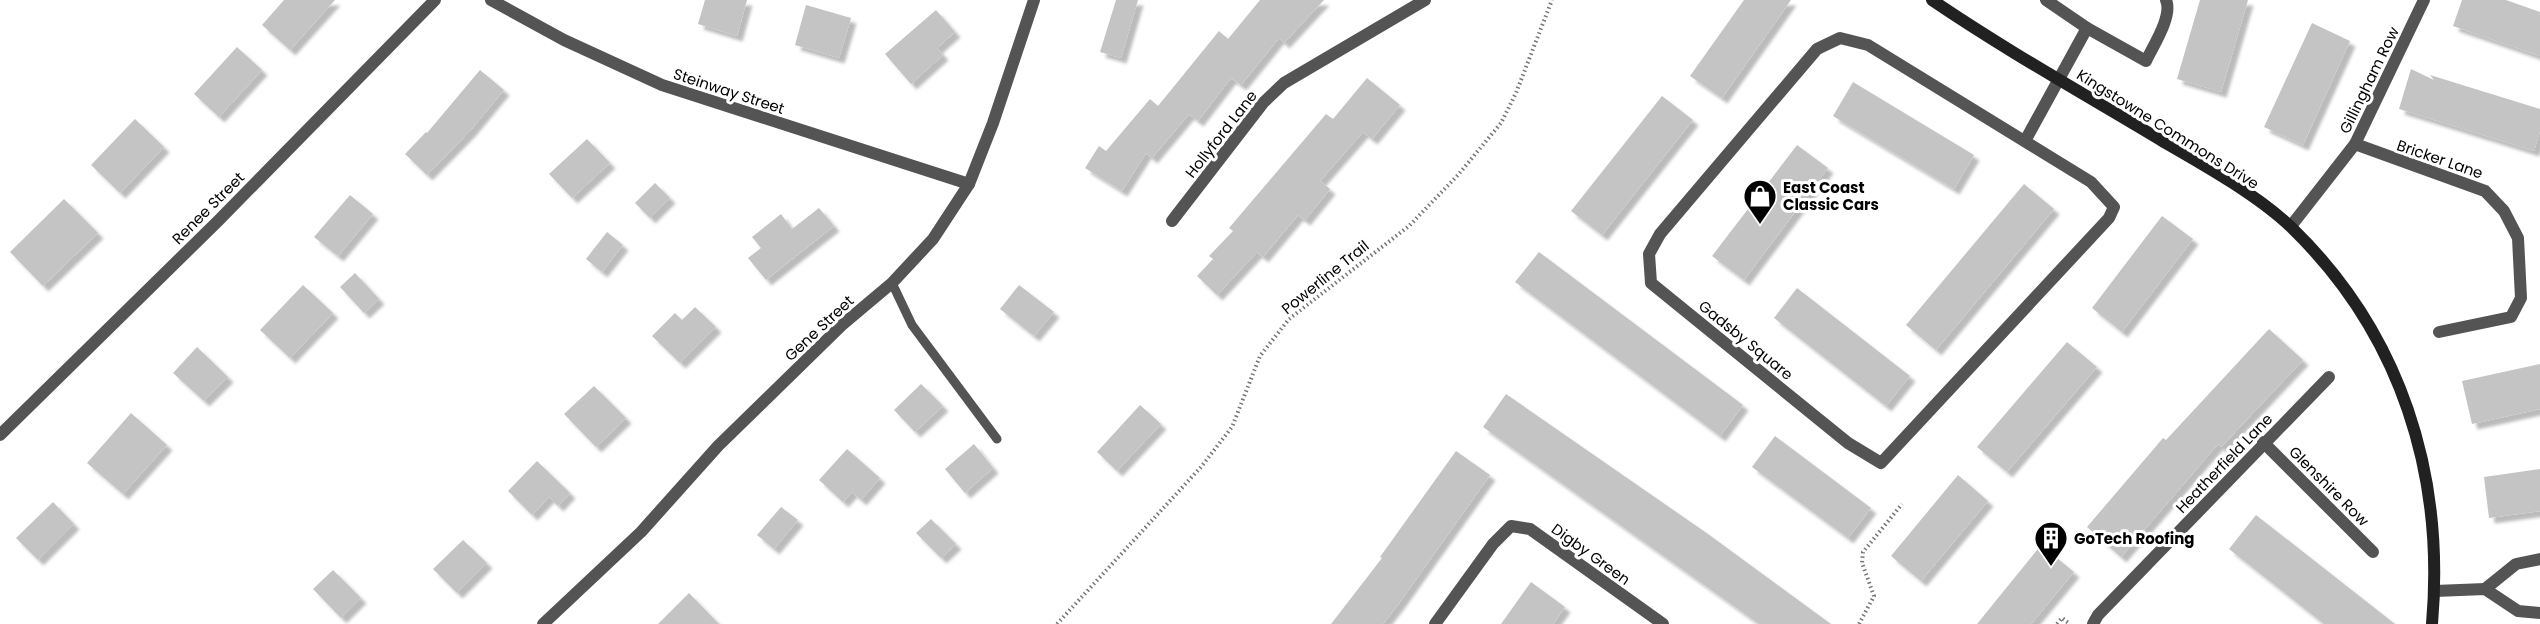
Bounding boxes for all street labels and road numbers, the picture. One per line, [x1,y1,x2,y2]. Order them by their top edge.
street label: Gillingham Row [2334,22,2404,137]
street label: Steinway Street [671,63,787,119]
street label: Kingstowne Commons Drive [2073,64,2263,194]
street label: Hollyford Lane [1180,86,1262,182]
street label: Bricker Lane [2394,134,2486,184]
street label: Renee Street [167,167,249,249]
street label: Powerline Trail [1277,235,1373,319]
street label: Gene Street [780,290,858,366]
street label: Gadsby Square [1694,295,1798,385]
street label: Heatherfield Lane [2171,409,2277,517]
street label: Glenshire Row [2284,441,2374,531]
street label: Digby Green [1547,518,1635,590]

